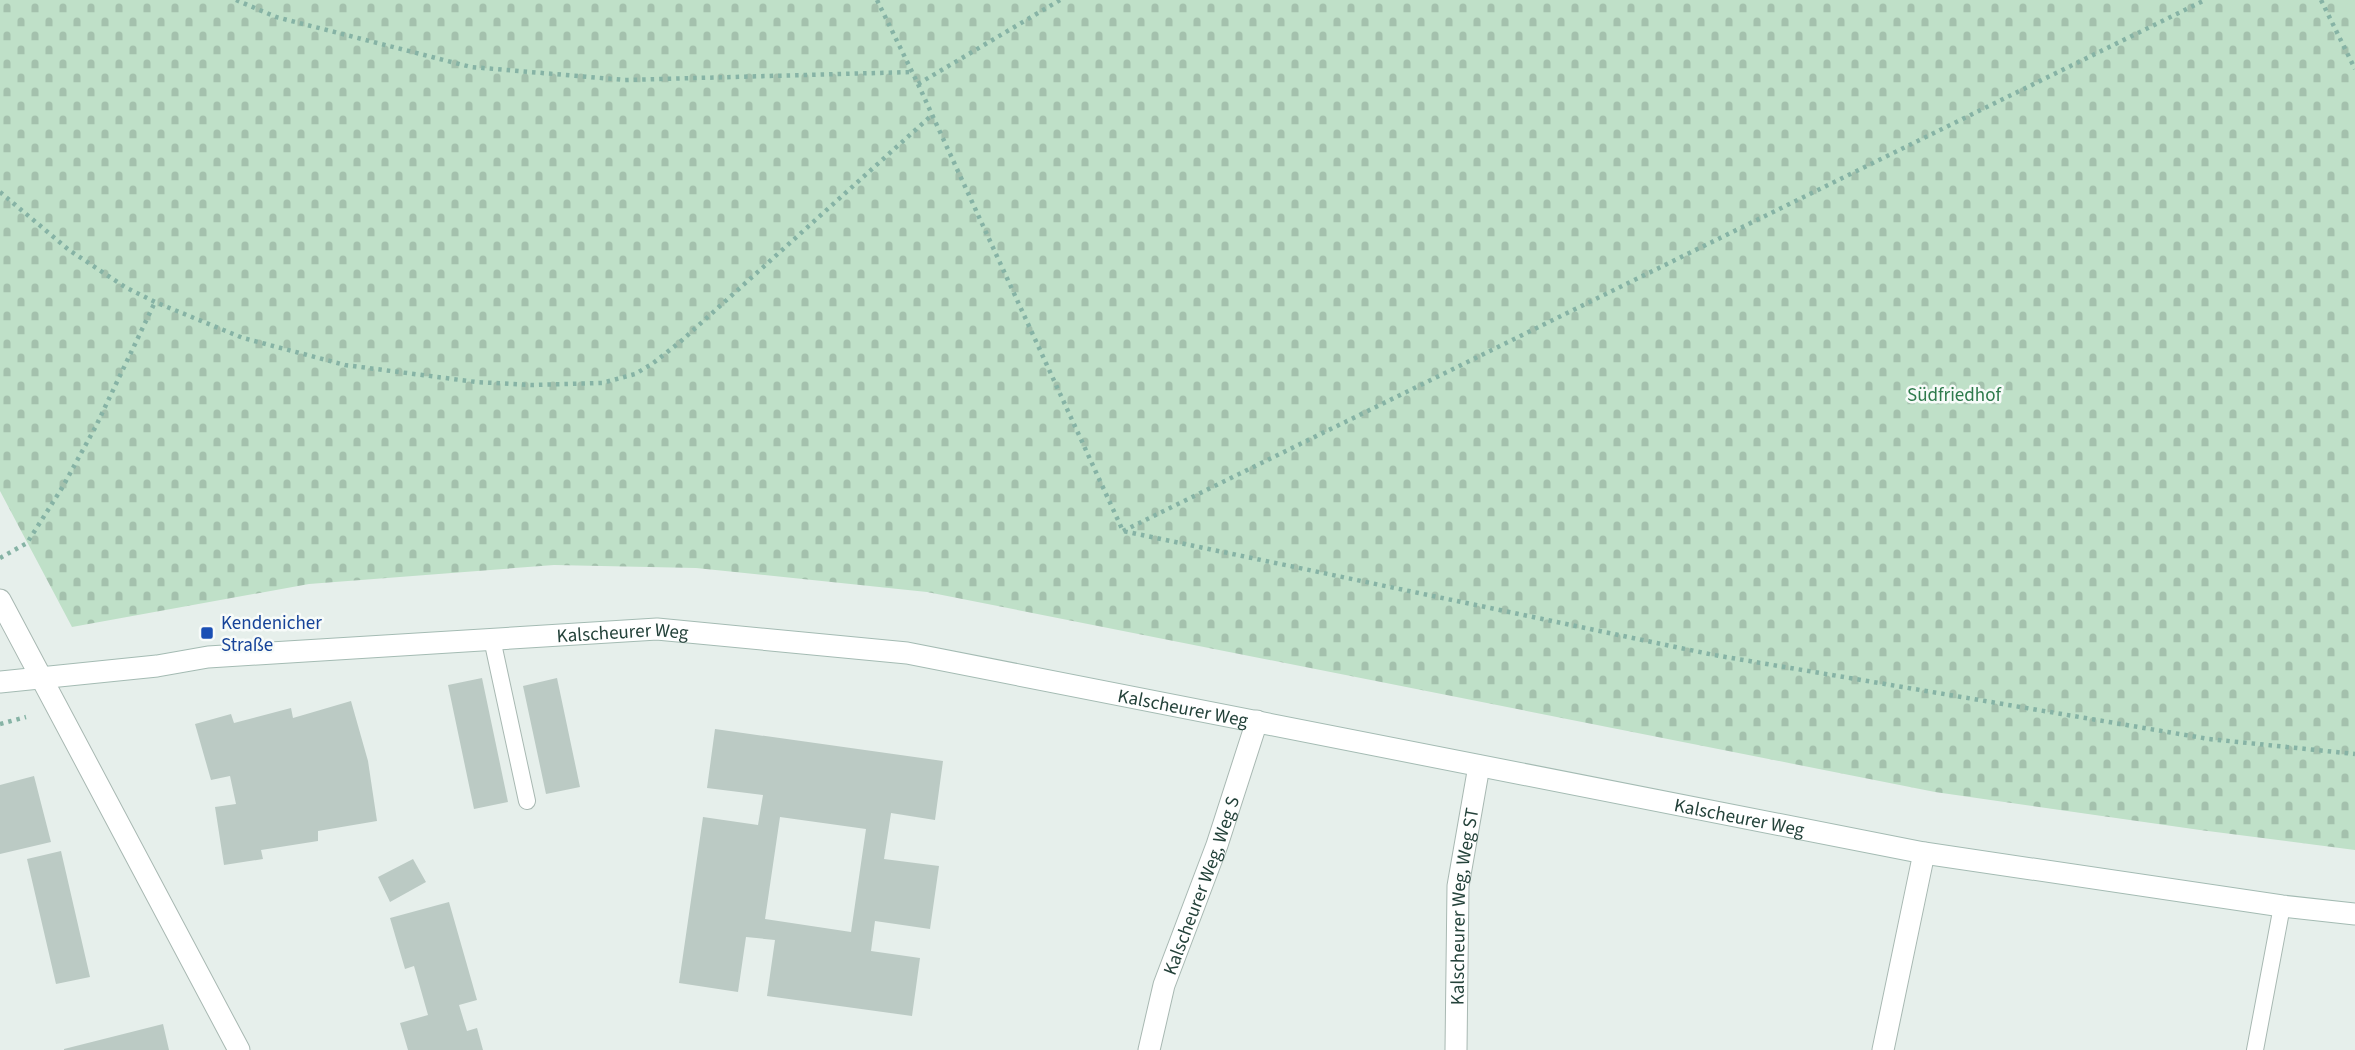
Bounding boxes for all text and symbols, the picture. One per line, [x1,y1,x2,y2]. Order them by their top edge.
park label: Südfriedhof [1907,382,2002,409]
place label: Kendenicher Straße [221,610,322,659]
street label: Kalscheurer Weg [556,617,690,650]
marker: Kendenicher Straße [199,625,215,641]
street label: Kalscheurer Weg [1115,683,1251,735]
street label: Kalscheurer Weg [1672,792,1807,844]
street label: Kalscheurer Weg, Weg S [1157,793,1247,979]
street label: Kalscheurer Weg, Weg ST [1445,806,1486,1005]

